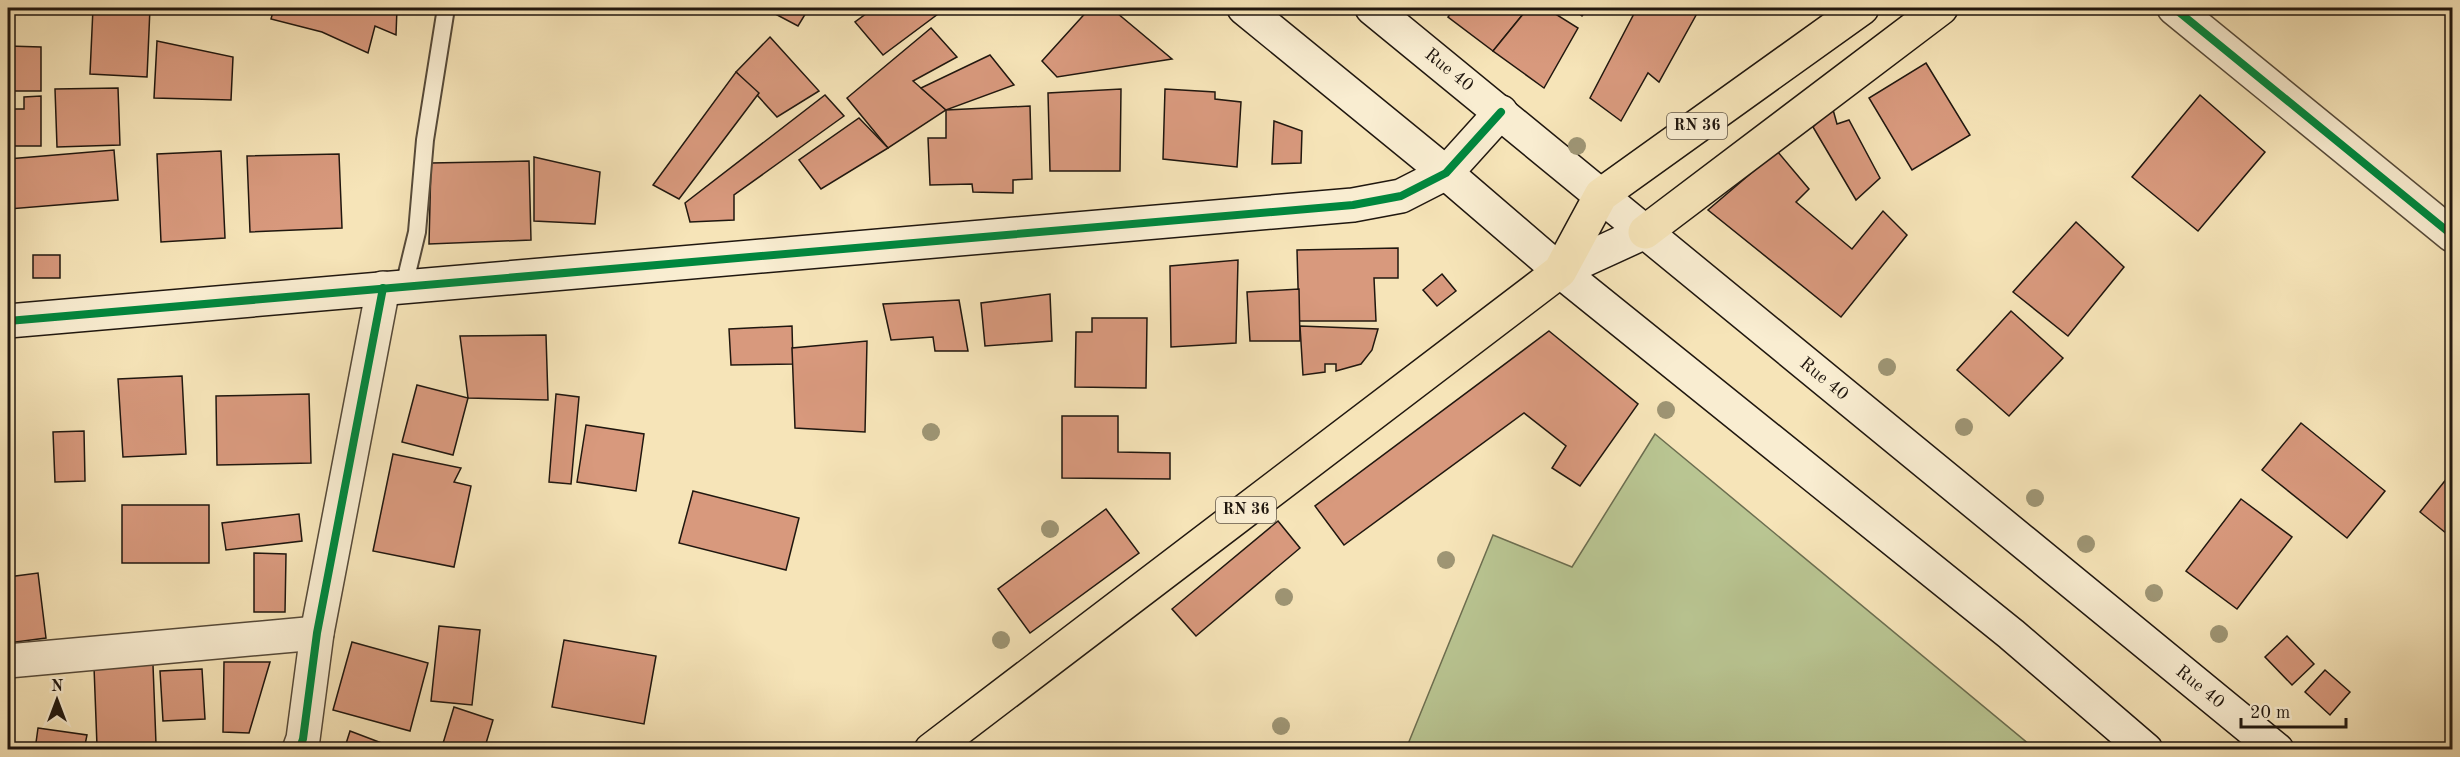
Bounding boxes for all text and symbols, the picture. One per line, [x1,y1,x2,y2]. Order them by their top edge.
street label: Rue 40 [1421,45,1477,95]
road number: RN 36 [1667,113,1727,139]
street label: Rue 40 [1796,354,1852,404]
road number: RN 36 [1216,497,1276,523]
street label: Rue 40 [2172,662,2228,712]
north arrow [27,670,87,730]
text: N [51,679,64,695]
scale bar [2241,691,2346,729]
text: 20 m [2250,704,2290,722]

